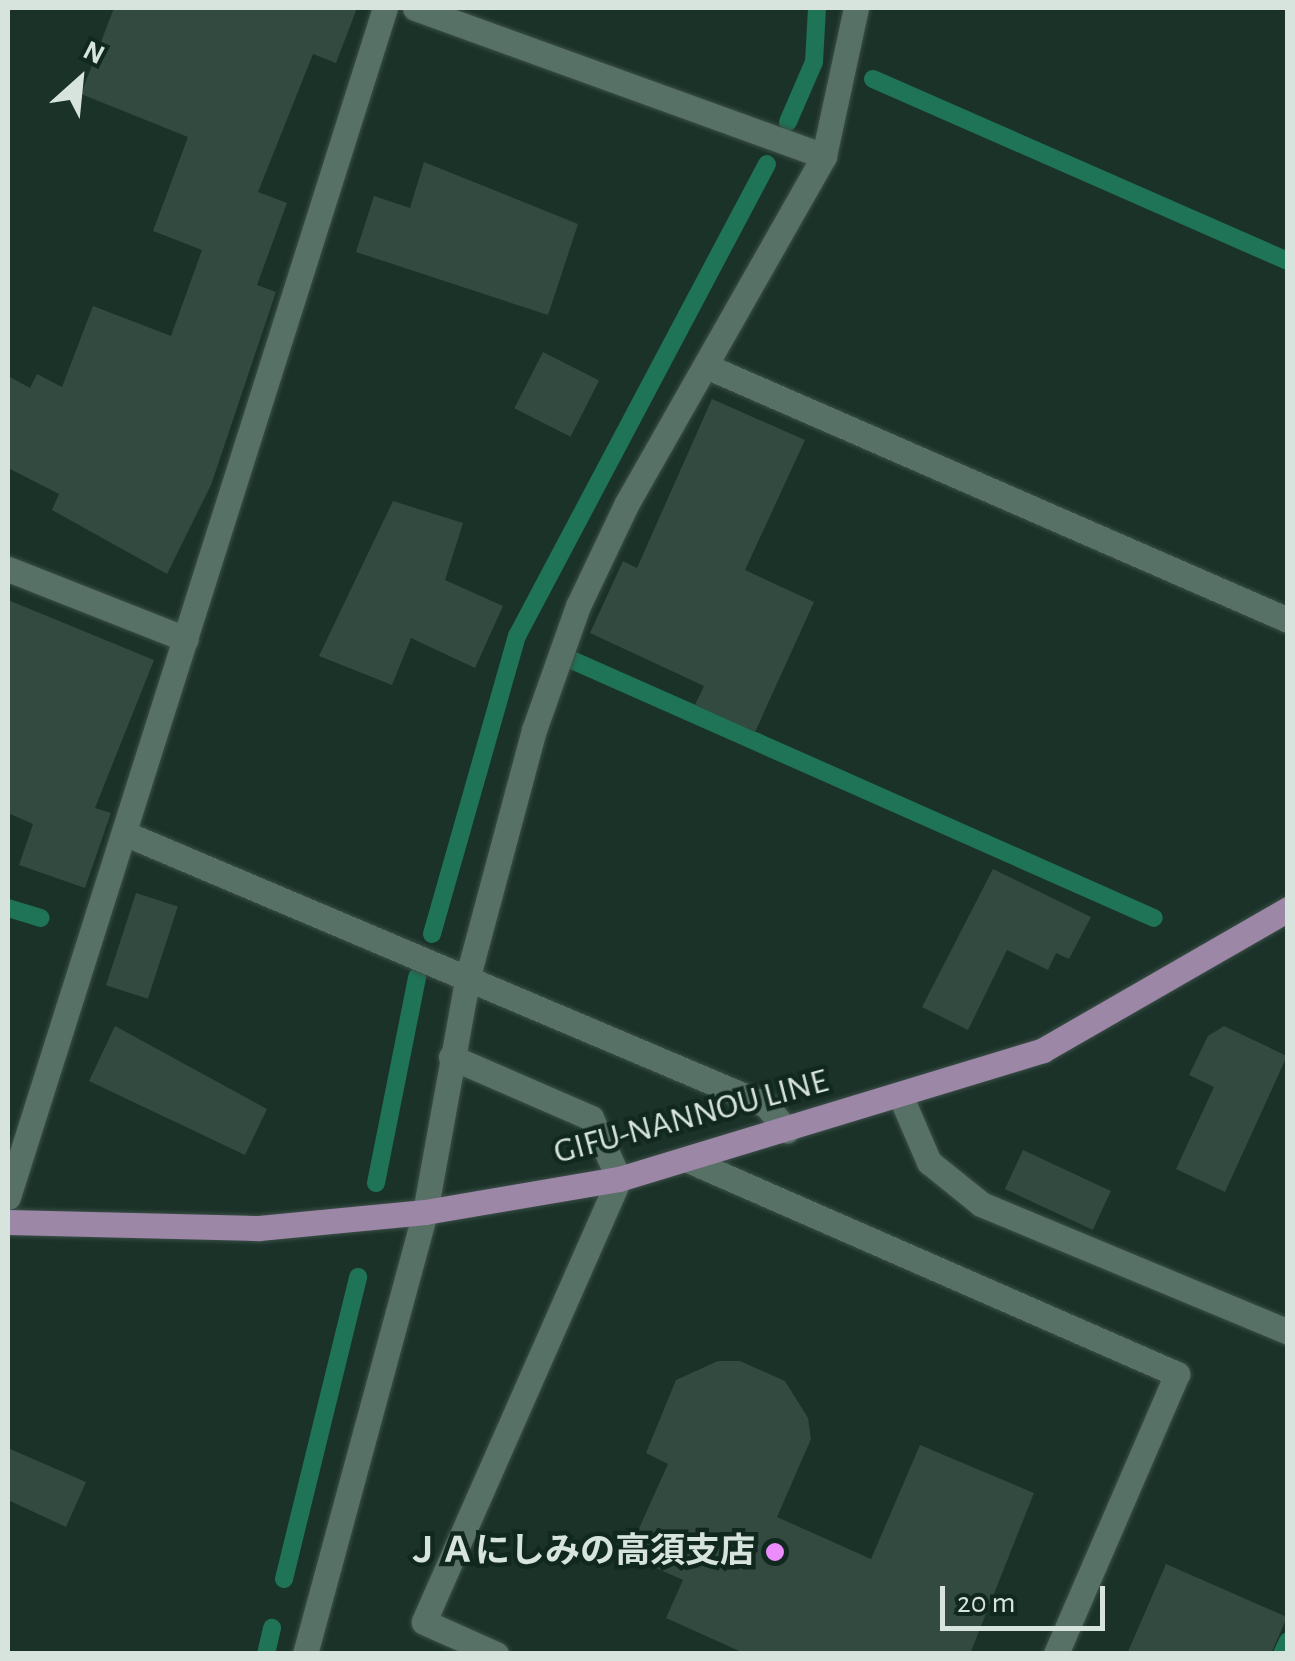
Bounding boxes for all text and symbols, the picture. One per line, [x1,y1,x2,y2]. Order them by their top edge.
north arrow [30,30,130,130]
text: N [79,36,109,70]
street label: GIFU-NANNOU LINE [549,1060,833,1174]
place label: ＪＡにしみの高須支店 [405,1531,755,1573]
marker: ＪＡにしみの高須支店 [764,1541,786,1563]
scale bar [945,1566,1110,1628]
text: 20 m [957,1588,1015,1618]

